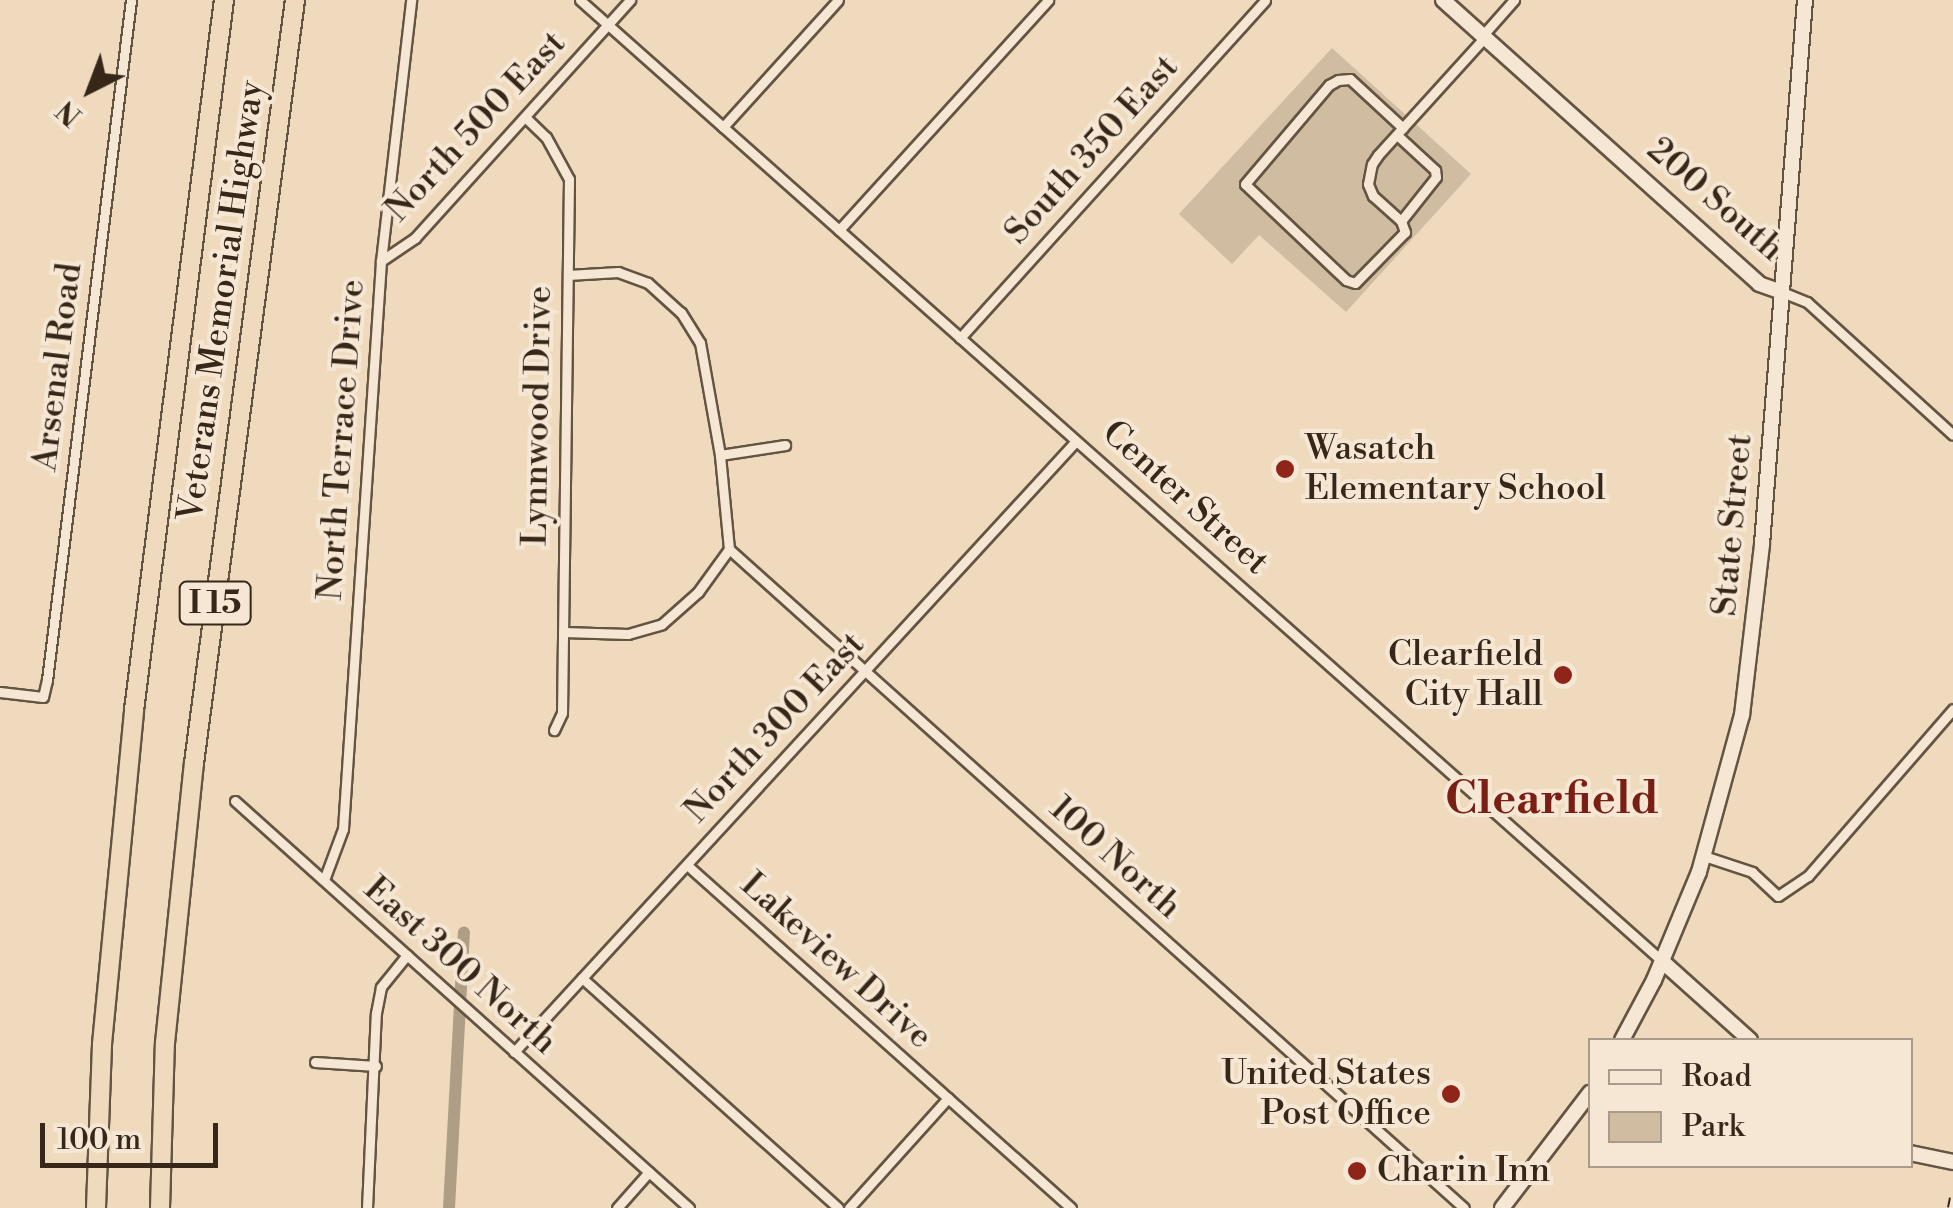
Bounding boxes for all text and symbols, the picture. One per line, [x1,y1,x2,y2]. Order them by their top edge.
street label: North 500 East [377,23,575,231]
north arrow [40,40,140,140]
street label: South 350 East [996,47,1188,253]
street label: Veterans Memorial Highway [170,78,274,524]
text: N [50,92,90,133]
street label: 200 South [1638,129,1792,271]
street label: Arsenal Road [24,261,92,473]
street label: North Terrace Drive [310,278,374,602]
street label: Lynnwood Drive [515,285,561,547]
street label: Center Street [1093,412,1277,584]
place label: Wasatch Elementary School [1305,428,1606,510]
street label: State Street [1704,432,1762,618]
marker: Wasatch Elementary School [1274,458,1296,480]
road number: I 15 [178,576,252,630]
street label: North 300 East [676,624,874,832]
place label: Clearfield City Hall [1388,634,1543,716]
marker: Clearfield City Hall [1552,664,1574,686]
district label: Clearfield [1445,773,1659,827]
street label: 100 North [1041,788,1189,928]
street label: Lakeview Drive [732,864,940,1058]
street label: East 300 North [355,868,565,1064]
legend [1588,1038,1913,1168]
place label: United States Post Office [1221,1053,1431,1135]
text: Road [1682,1058,1752,1096]
marker: United States Post Office [1440,1083,1462,1105]
scale bar [45,1103,222,1165]
text: Park [1682,1108,1744,1146]
text: 100 m [57,1121,141,1159]
place label: Charin Inn [1377,1150,1550,1192]
marker: Charin Inn [1346,1160,1368,1182]

